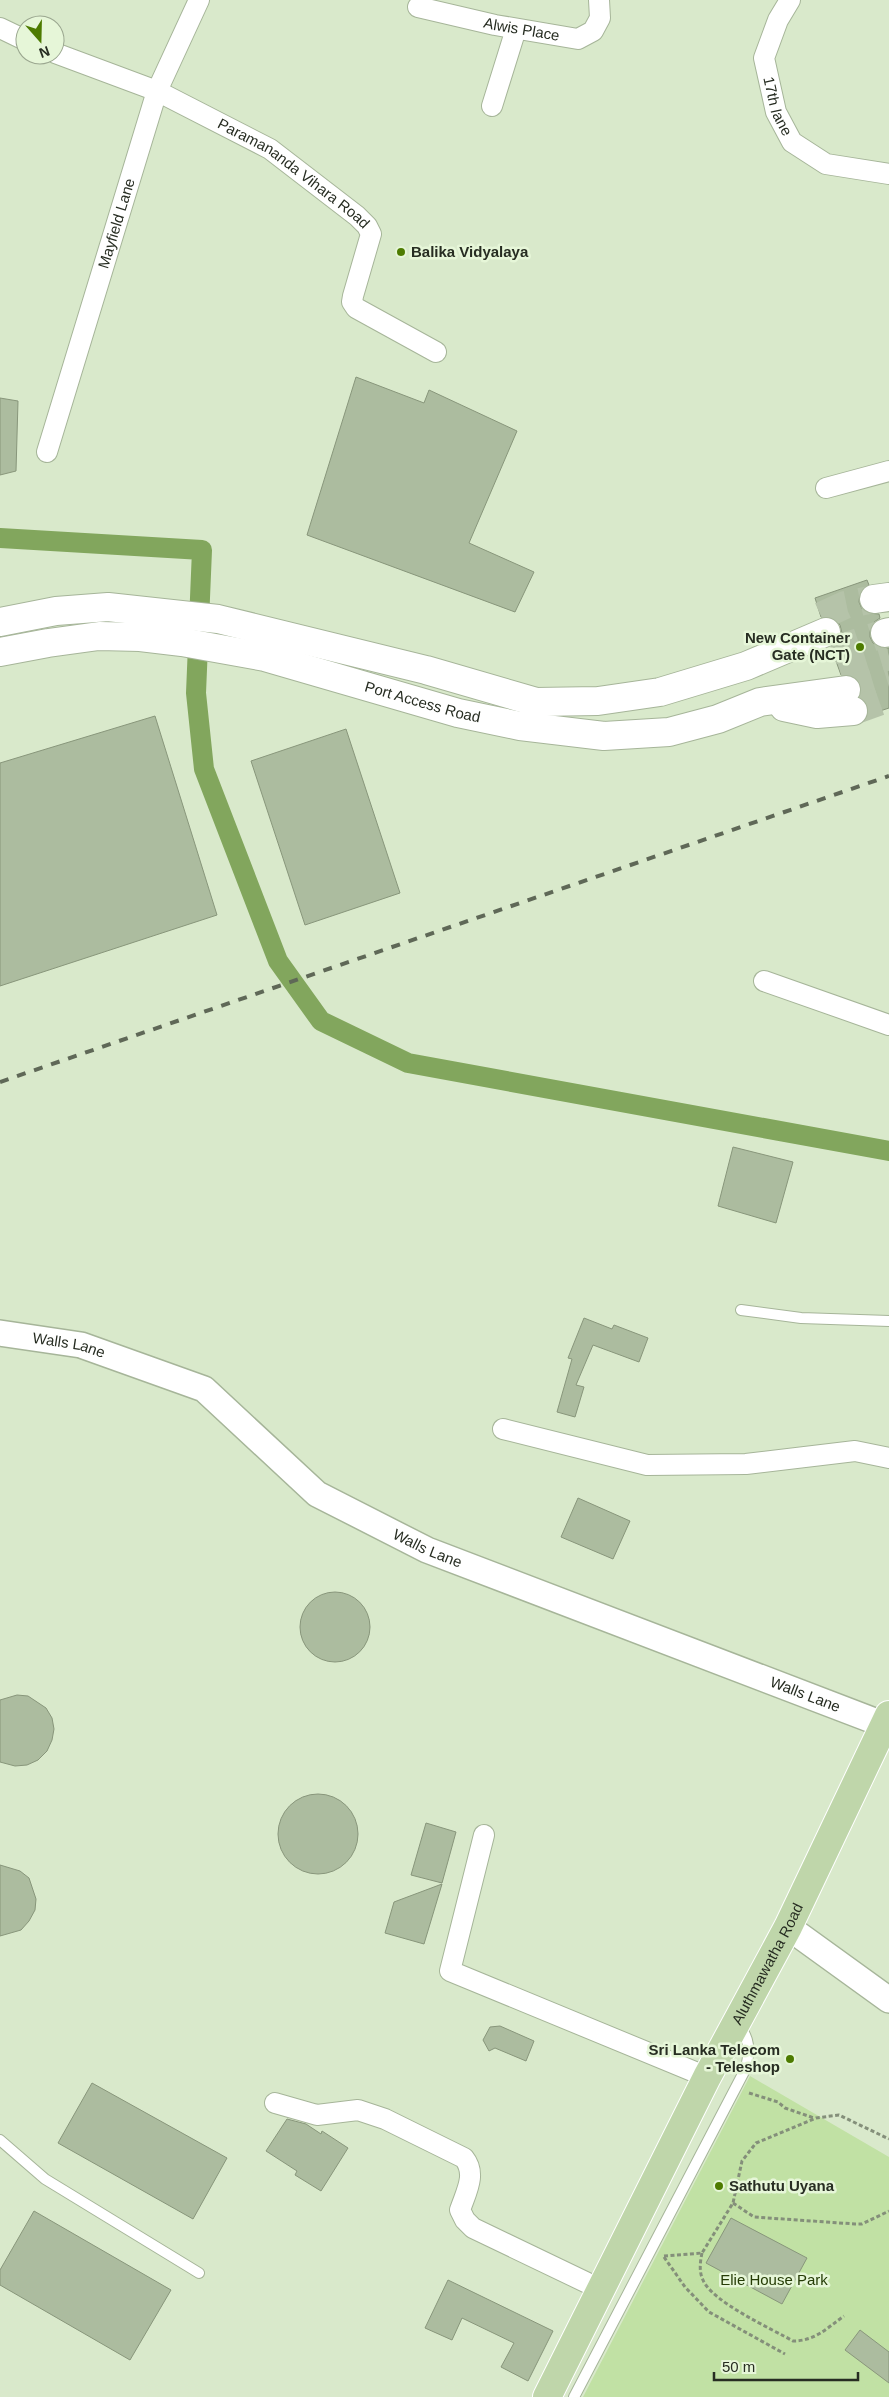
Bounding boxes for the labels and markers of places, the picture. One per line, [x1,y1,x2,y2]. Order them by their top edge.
place label: Balika Vidyalaya [411,243,529,260]
marker: Balika Vidyalaya [395,246,407,258]
place label: New Container Gate (NCT) [745,629,850,663]
marker: New Container Gate (NCT) [854,641,866,653]
place label: Sri Lanka Telecom - Teleshop [649,2041,780,2075]
marker: Sri Lanka Telecom - Teleshop [784,2053,796,2065]
place label: Sathutu Uyana [729,2177,835,2194]
marker: Sathutu Uyana [713,2180,725,2192]

